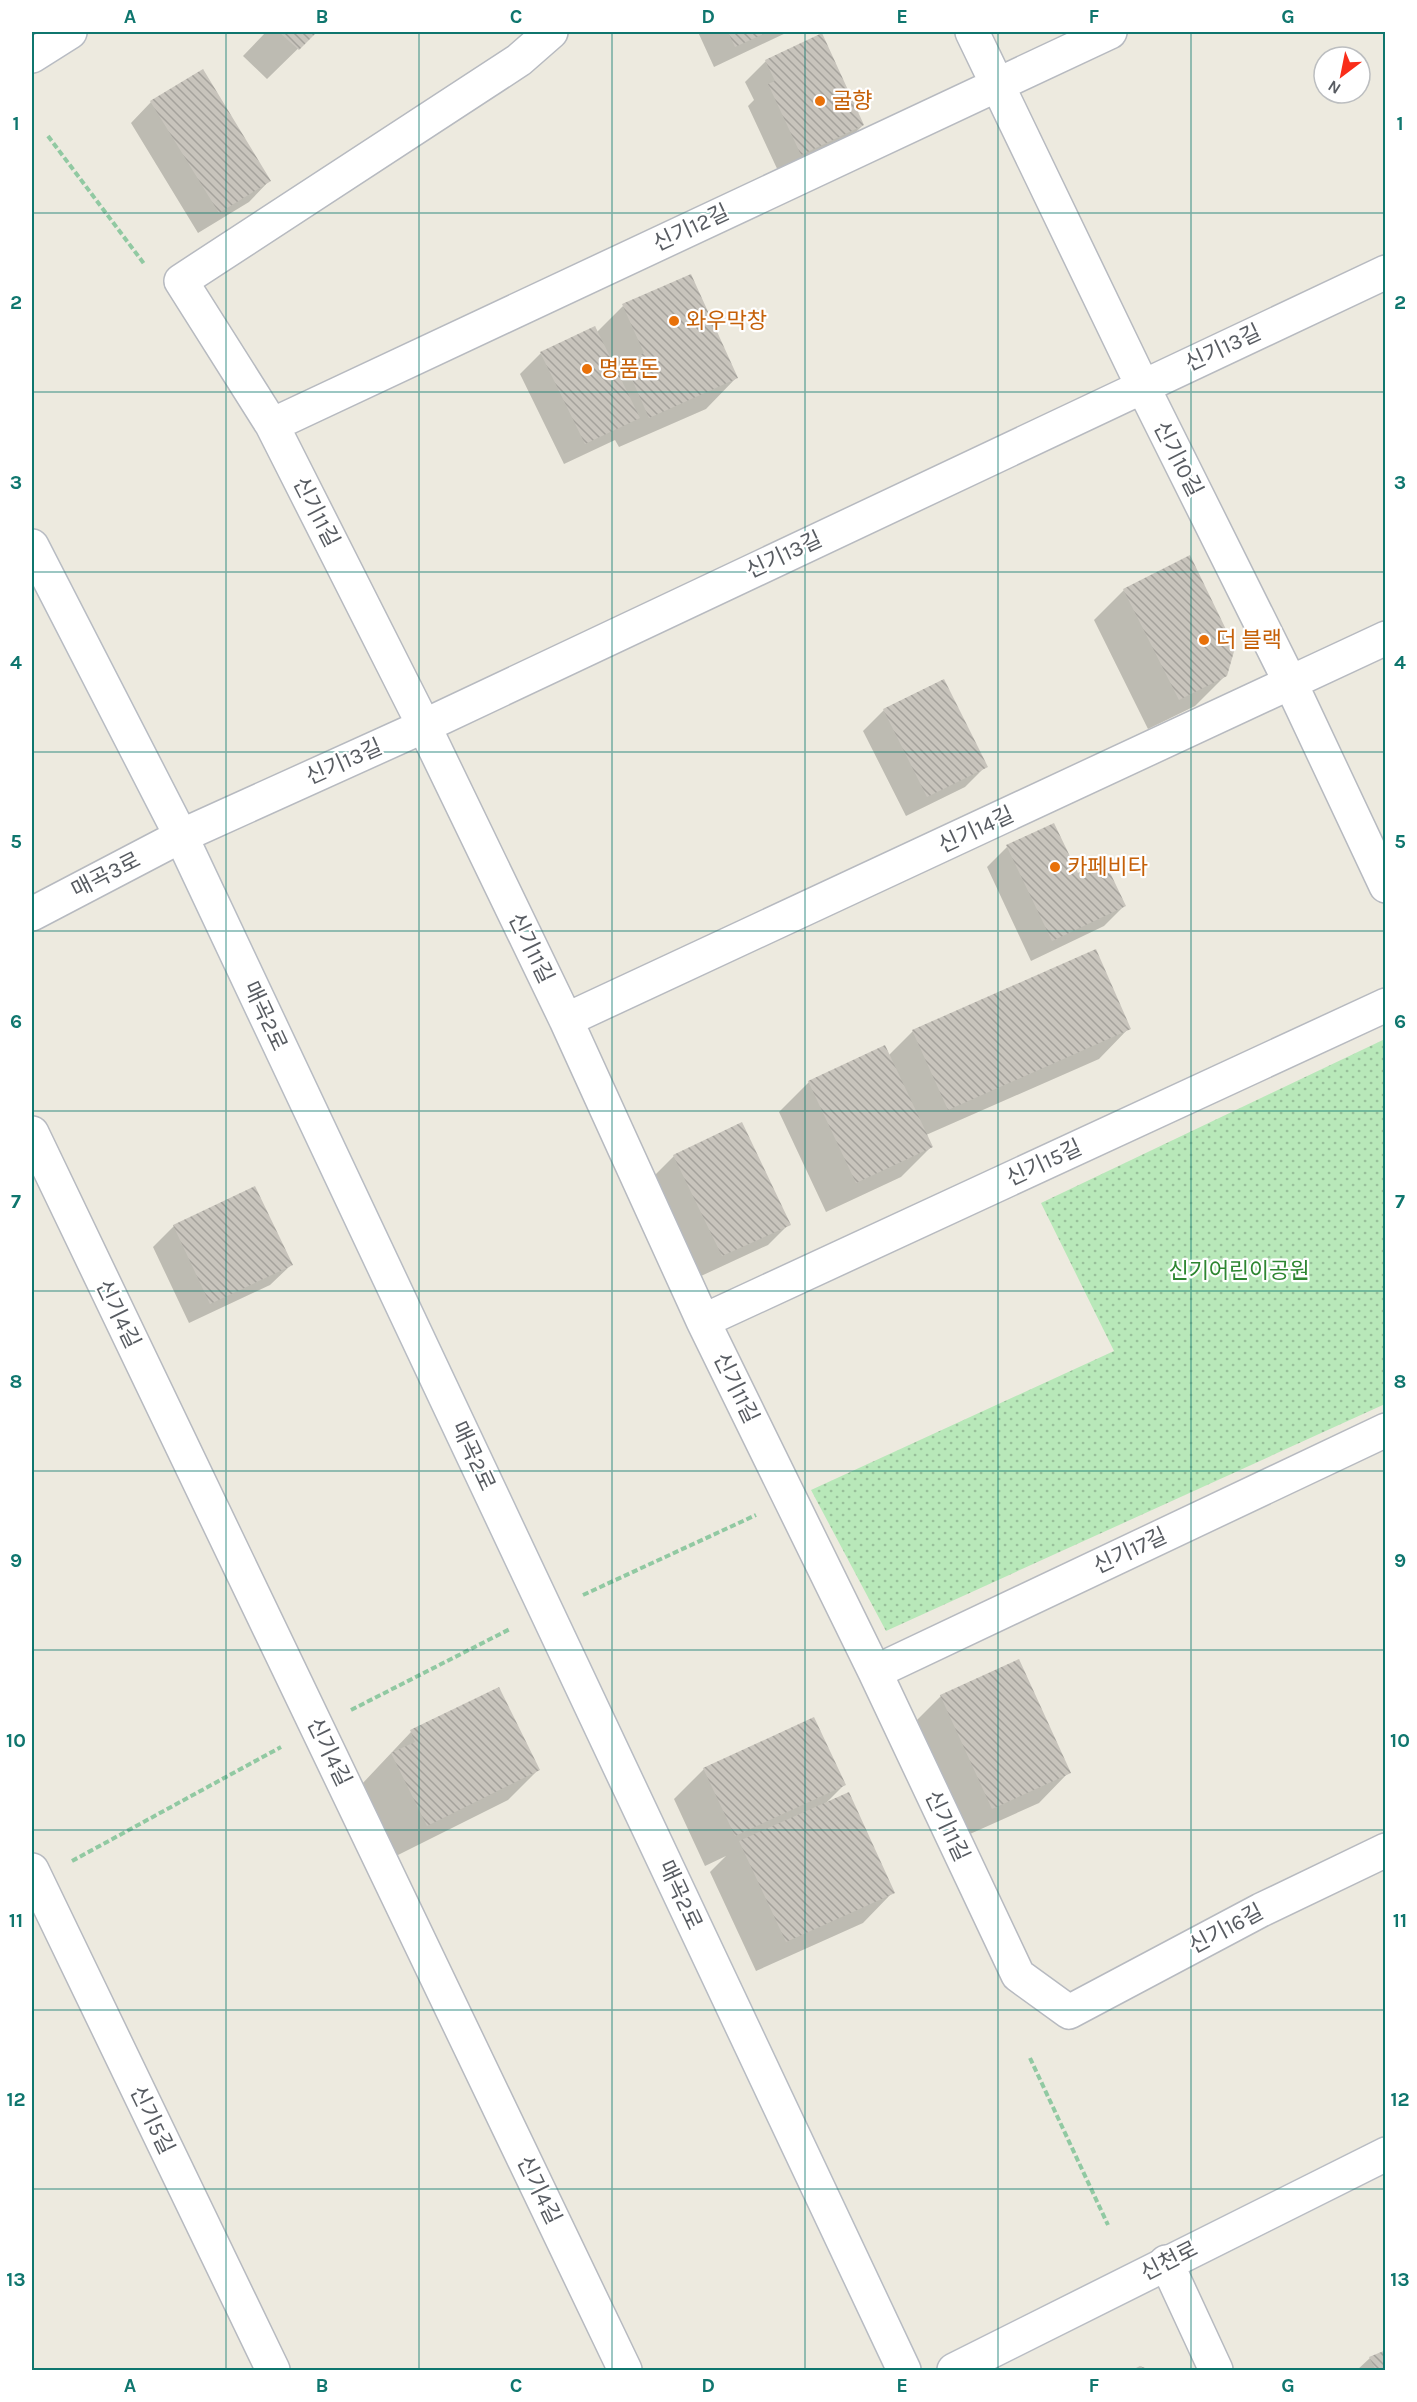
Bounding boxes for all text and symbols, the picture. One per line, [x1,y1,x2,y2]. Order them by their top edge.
text: A [124,5,137,28]
text: B [316,5,328,28]
text: C [510,5,522,28]
text: D [701,5,715,28]
text: E [896,5,908,28]
text: F [1089,5,1100,28]
text: G [1281,5,1295,28]
north arrow [1312,45,1372,105]
text: N [1324,76,1344,98]
place label: 굴향 [832,88,872,114]
marker: 굴향 [813,94,827,108]
text: 1 [12,112,20,135]
text: 1 [1396,112,1404,135]
street label: 신기12길 [649,199,733,257]
text: 2 [10,291,22,314]
text: 2 [1394,291,1406,314]
place label: 와우막창 [686,308,767,334]
marker: 와우막창 [667,314,681,328]
street label: 신기13길 [1181,319,1265,377]
place label: 명품돈 [599,356,660,382]
marker: 명품돈 [580,362,594,376]
street label: 신기10길 [1148,417,1208,501]
text: 3 [10,471,22,494]
text: 3 [1394,471,1406,494]
street label: 신기11길 [287,473,345,551]
street label: 신기13길 [742,526,826,584]
place label: 더 블랙 [1216,627,1282,653]
marker: 더 블랙 [1197,633,1211,647]
text: 4 [10,651,22,674]
text: 4 [1394,651,1406,674]
street label: 신기13길 [302,734,386,790]
street label: 신기14길 [934,801,1018,859]
text: 5 [10,830,22,853]
text: 5 [1394,830,1406,853]
street label: 매곡3로 [67,847,145,903]
place label: 카페비타 [1067,854,1148,880]
marker: 카페비타 [1048,860,1062,874]
street label: 신기11길 [503,908,559,988]
street label: 매곡2로 [238,977,292,1055]
text: 6 [10,1010,22,1033]
text: 6 [1394,1010,1406,1033]
street label: 신기15길 [1002,1134,1086,1192]
text: 7 [11,1190,21,1213]
text: 7 [1395,1190,1405,1213]
park label: 신기어린이공원 [1168,1258,1310,1284]
street label: 신기4길 [90,1275,146,1353]
street label: 신기11길 [708,1348,764,1428]
text: 8 [10,1370,22,1393]
text: 8 [1394,1370,1406,1393]
street label: 매곡2로 [446,1417,500,1495]
street label: 신기17길 [1089,1523,1171,1579]
text: 9 [10,1549,22,1572]
text: 9 [1394,1549,1406,1572]
street label: 신기4길 [301,1713,357,1791]
text: 10 [6,1729,26,1752]
text: 10 [1390,1729,1410,1752]
street label: 신기11길 [919,1786,975,1866]
street label: 매곡2로 [653,1856,707,1934]
street label: 신기16길 [1184,1899,1268,1959]
text: 11 [9,1909,23,1932]
text: 11 [1393,1909,1407,1932]
street label: 신기5길 [124,2081,180,2159]
text: 12 [6,2088,26,2111]
text: 12 [1390,2088,1410,2111]
street label: 신기4길 [511,2151,567,2229]
street label: 신천로 [1136,2236,1202,2286]
text: 13 [6,2268,26,2291]
text: 13 [1390,2268,1410,2291]
text: A [124,2374,137,2397]
text: B [316,2374,328,2397]
text: C [510,2374,522,2397]
text: D [701,2374,715,2397]
text: E [896,2374,908,2397]
text: F [1089,2374,1100,2397]
text: G [1281,2374,1295,2397]

